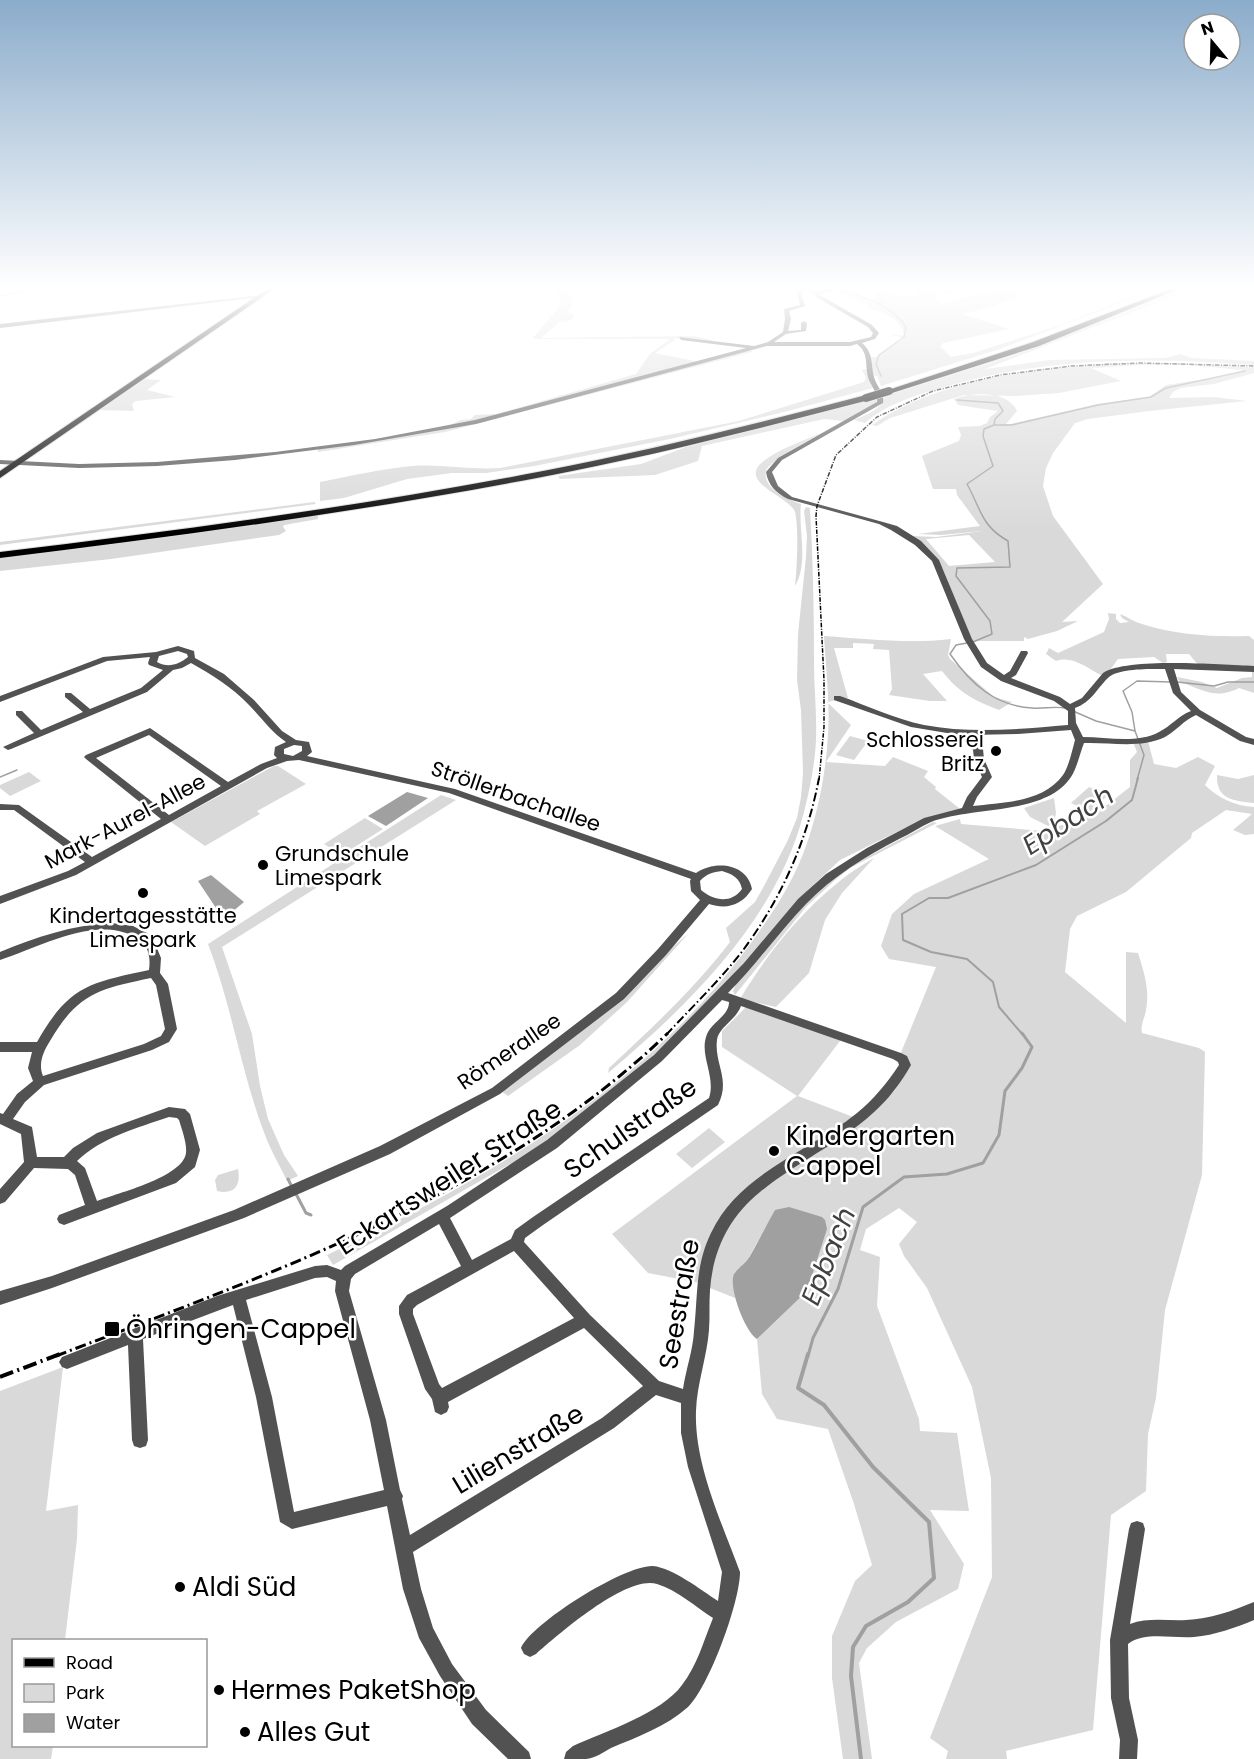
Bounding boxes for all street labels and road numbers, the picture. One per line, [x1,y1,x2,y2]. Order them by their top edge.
street label: Ströllerbachallee [427,753,605,839]
street label: Mark-Aurel-Allee [40,766,210,876]
street label: Römerallee [451,1006,567,1096]
street label: Schulstraße [556,1069,704,1187]
street label: Eckartsweiler Straße [329,1091,569,1263]
street label: Seestraße [650,1236,708,1372]
street label: Lilienstraße [446,1396,590,1502]

